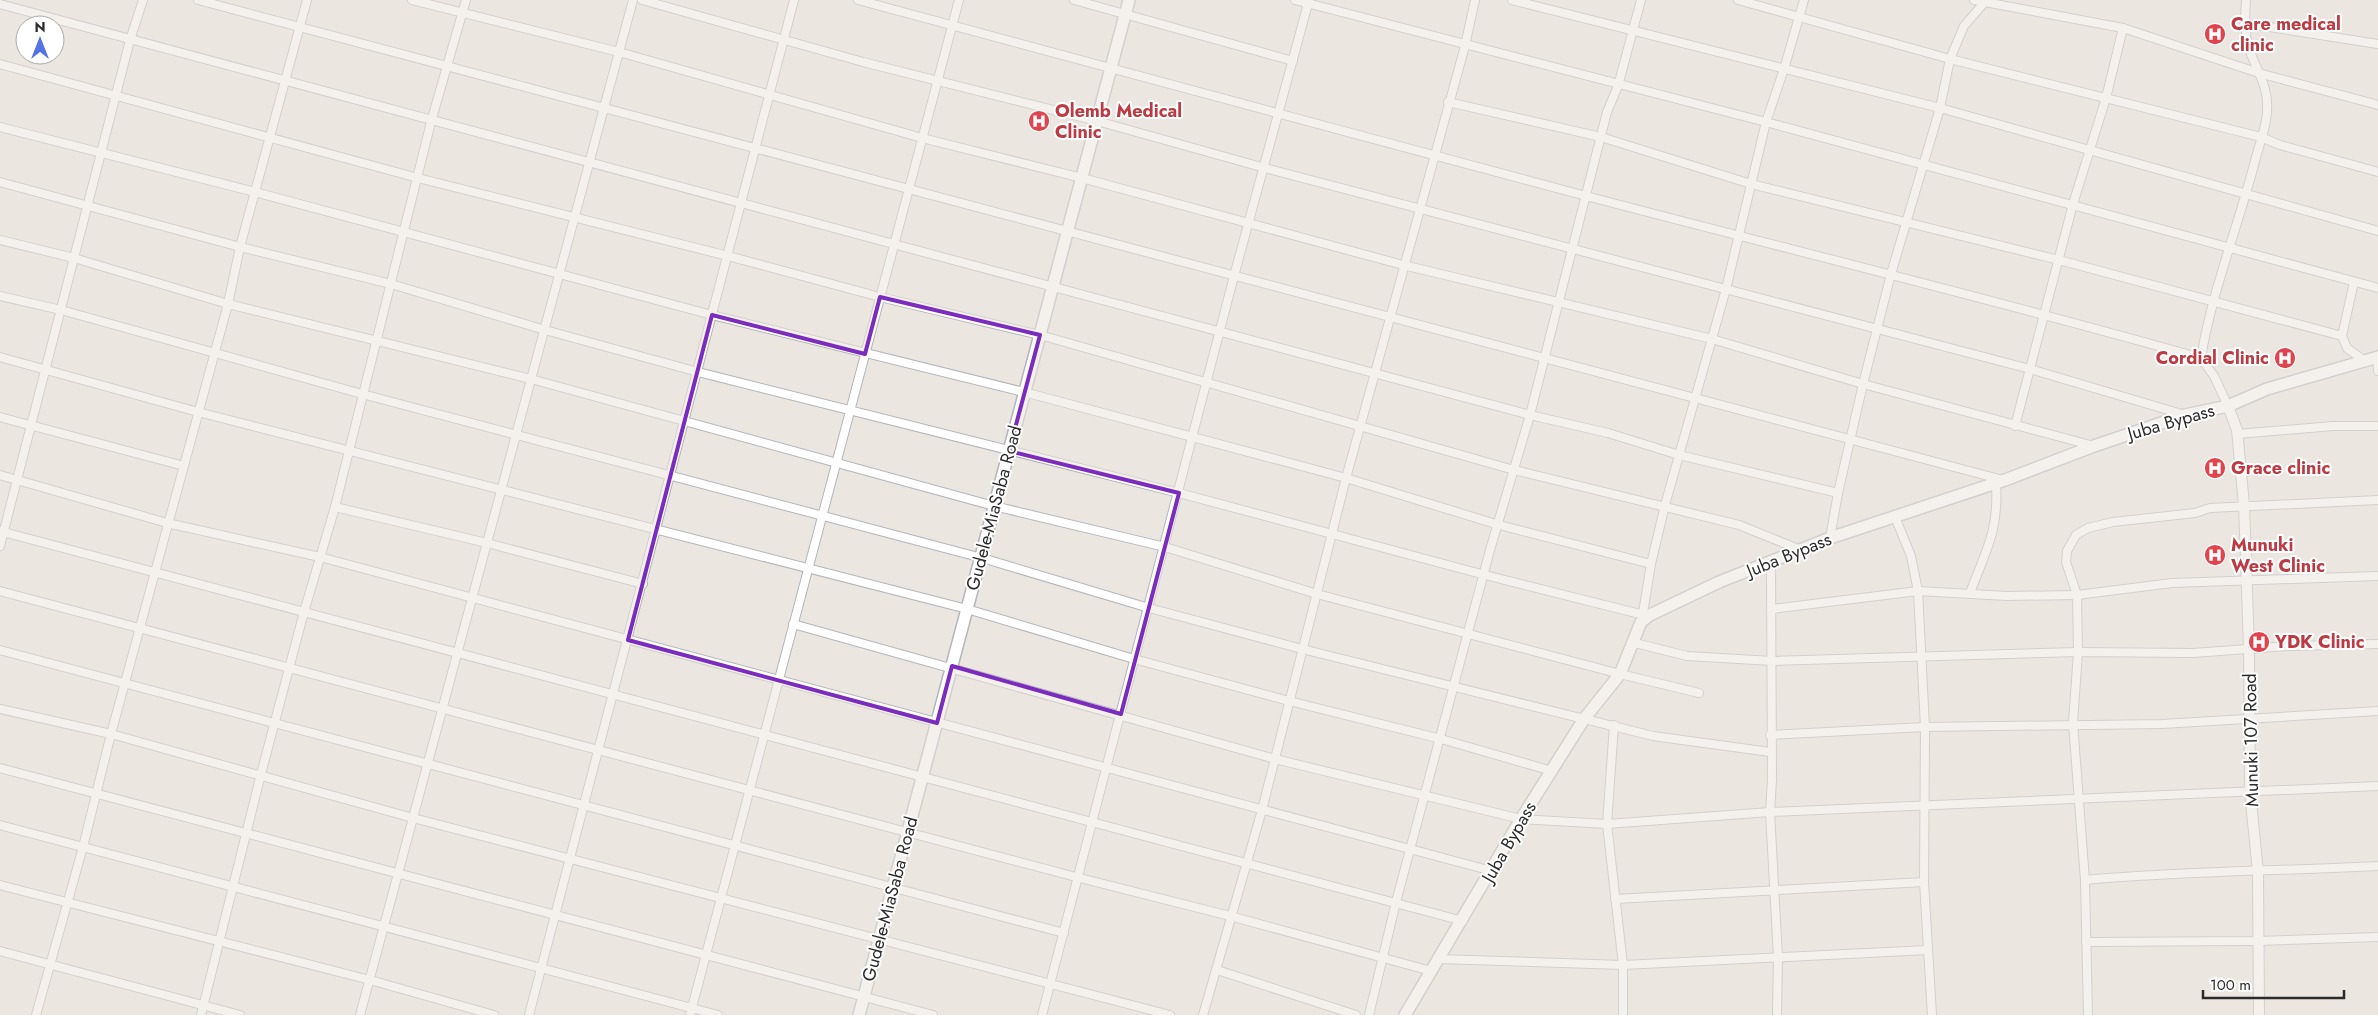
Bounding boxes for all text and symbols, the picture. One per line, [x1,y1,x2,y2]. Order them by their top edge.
place label: Care medical clinic [2231,11,2341,58]
north arrow [15,15,65,65]
text: N [34,17,46,37]
hospital icon: Care medical clinic [2203,22,2227,46]
place label: Olemb Medical Clinic [1055,98,1182,145]
hospital icon: Olemb Medical Clinic [1027,109,1051,133]
place label: Cordial Clinic [2156,345,2269,371]
hospital icon: Cordial Clinic [2273,346,2297,370]
street label: Juba Bypass [2122,397,2218,447]
street label: Gudele-MiaSaba Road [959,423,1029,593]
place label: Grace clinic [2231,455,2330,481]
hospital icon: Grace clinic [2203,456,2227,480]
street label: Juba Bypass [1741,526,1835,585]
place label: Munuki West Clinic [2231,532,2325,579]
hospital icon: Munuki West Clinic [2203,543,2227,567]
place label: YDK Clinic [2274,629,2365,655]
hospital icon: YDK Clinic [2247,630,2271,654]
street label: Munuki 107 Road [2237,673,2265,807]
street label: Juba Bypass [1474,797,1543,889]
street label: Gudele-MiaSaba Road [855,814,925,984]
scale bar [2203,968,2344,1000]
text: 100 m [2210,974,2251,996]

